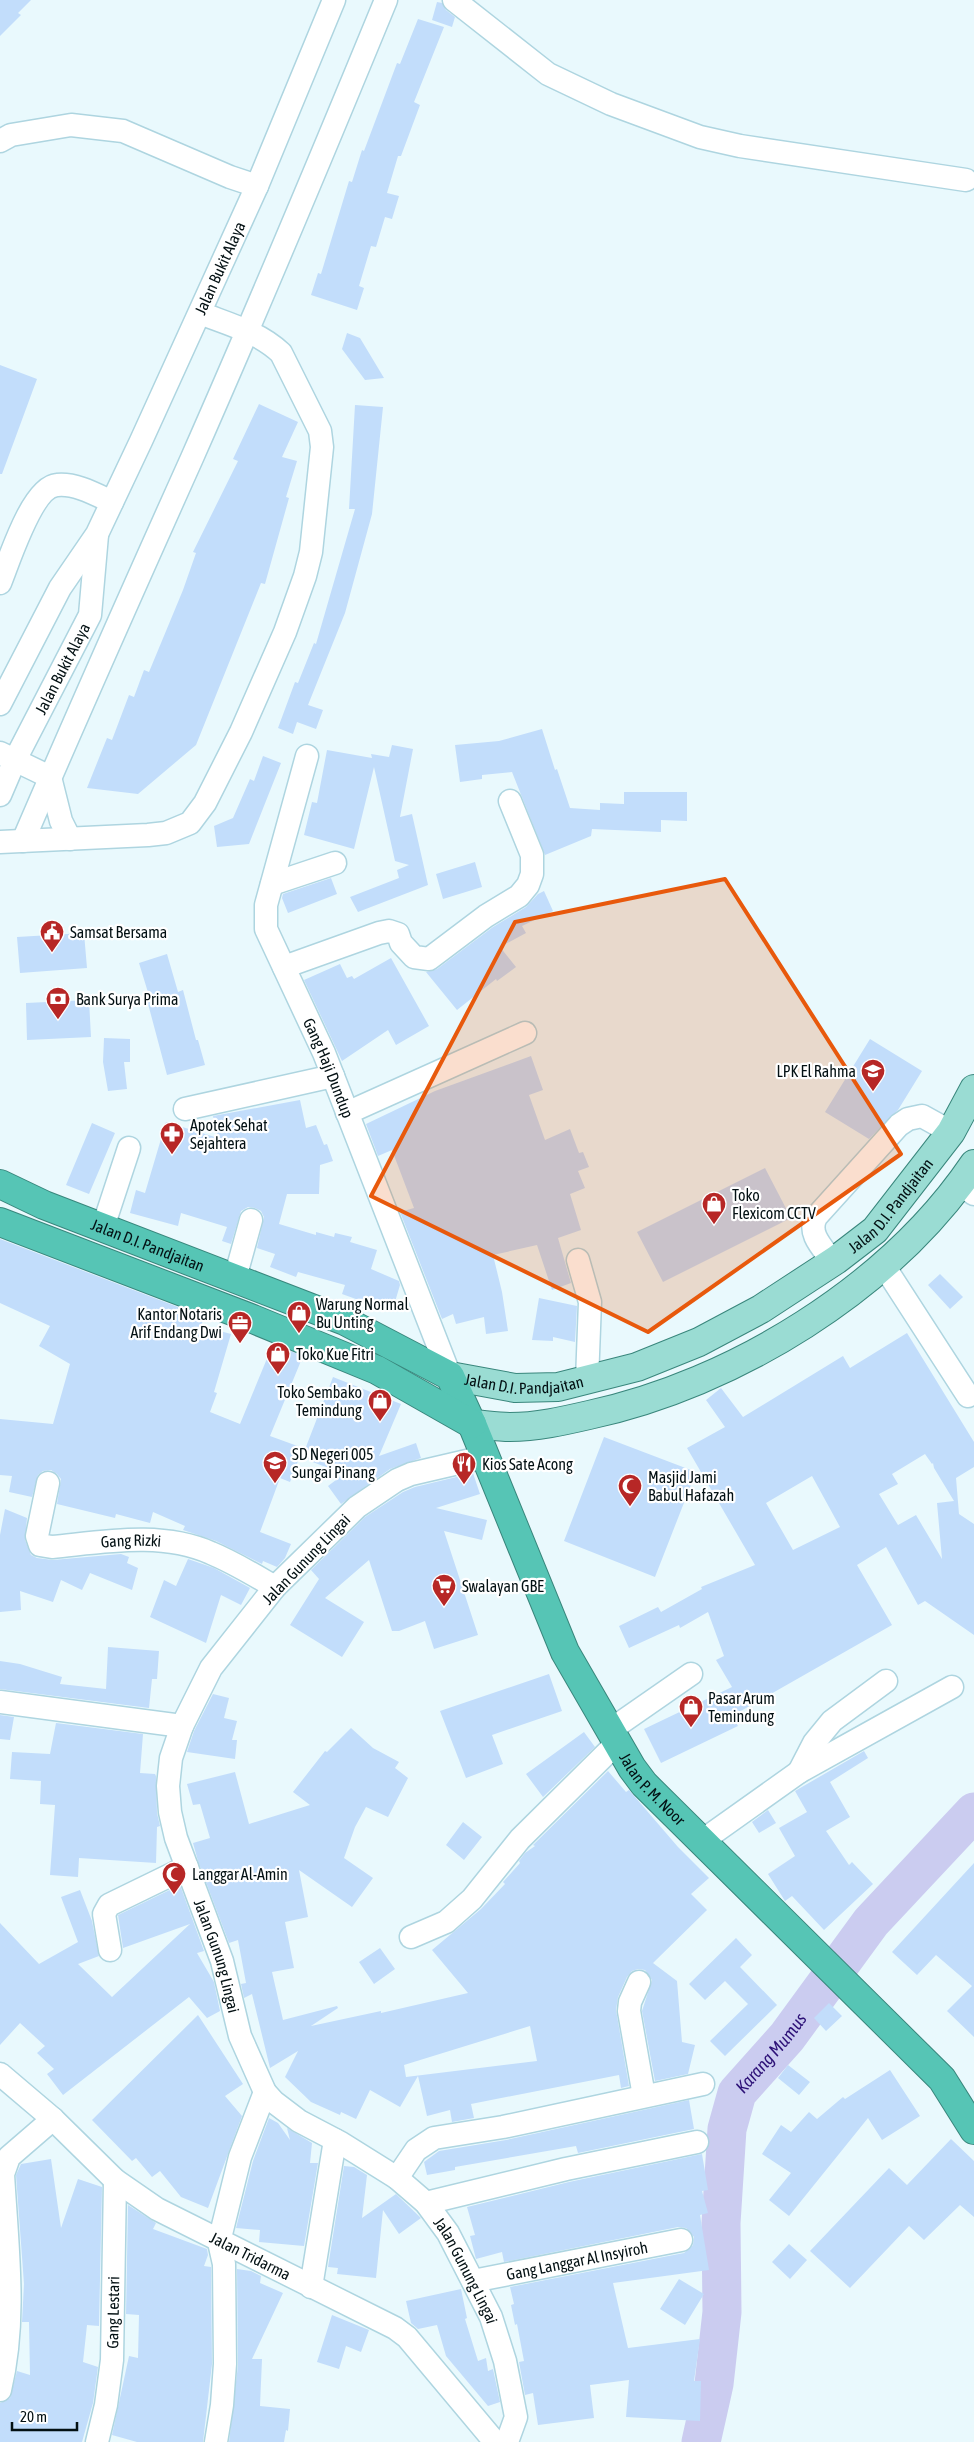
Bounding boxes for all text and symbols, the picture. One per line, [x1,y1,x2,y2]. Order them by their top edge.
street label: Jalan Bukit Alaya [191,219,249,317]
street label: Jalan Bukit Alaya [31,620,93,717]
public building icon: Samsat Bersama [39,919,65,953]
place label: Samsat Bersama [70,923,167,941]
bank icon: Bank Surya Prima [45,986,71,1020]
place label: Bank Surya Prima [76,990,178,1009]
street label: Gang Haji Dundup [300,1015,357,1121]
school or university icon: LPK El Rahma [860,1058,886,1092]
place label: LPK El Rahma [777,1062,856,1080]
place label: Apotek Sehat Sejahtera [190,1116,268,1153]
pharmacy icon: Apotek Sehat Sejahtera [159,1121,185,1155]
street label: Jalan D.I. Pandjaitan [845,1155,936,1256]
place label: Toko Flexicom CCTV [732,1186,816,1222]
shop icon: Toko Flexicom CCTV [701,1191,727,1225]
street label: Jalan D.I. Pandjaitan [89,1215,207,1275]
place label: Warung Normal Bu Unting [316,1295,409,1332]
shop icon: Warung Normal Bu Unting [286,1300,312,1334]
place label: Kantor Notaris Arif Endang Dwi [131,1305,222,1342]
office icon: Kantor Notaris Arif Endang Dwi [227,1310,253,1344]
shop icon: Toko Kue Fitri [265,1341,291,1375]
place label: Toko Kue Fitri [296,1345,374,1363]
street label: Jalan D.I. Pandjaitan [463,1370,585,1397]
place label: Toko Sembako Temindung [277,1383,362,1420]
shop icon: Toko Sembako Temindung [367,1388,393,1422]
place label: SD Negeri 005 Sungai Pinang [292,1445,375,1482]
school or university icon: SD Negeri 005 Sungai Pinang [262,1450,288,1484]
restaurant icon: Kios Sate Acong [451,1451,477,1485]
place label: Kios Sate Acong [482,1455,573,1474]
place label: Masjid Jami Babul Hafazah [648,1468,734,1504]
mosque icon: Masjid Jami Babul Hafazah [617,1473,643,1507]
street label: Jalan Gunung Lingai [259,1510,354,1608]
street label: Gang Rizki [100,1531,162,1551]
supermarket icon: Swalayan GBE [431,1573,457,1607]
place label: Swalayan GBE [462,1577,544,1596]
place label: Pasar Arum Temindung [708,1689,775,1726]
shop icon: Pasar Arum Temindung [678,1694,704,1728]
street label: Jalan P. M. Noor [616,1750,689,1829]
mosque icon: Langgar Al-Amin [161,1861,187,1895]
place label: Langgar Al-Amin [192,1865,288,1884]
street label: Jalan Gunung Lingai [191,1897,243,2015]
water label: Karang Mumus [731,2009,811,2097]
street label: Jalan Gunung Lingai [430,2214,501,2326]
street label: Jalan Tridarma [207,2228,294,2283]
street label: Gang Langgar Al Insyiroh [505,2238,649,2283]
street label: Gang Lestari [103,2276,123,2349]
scale bar [12,2400,78,2432]
text: 20 m [20,2408,47,2425]

